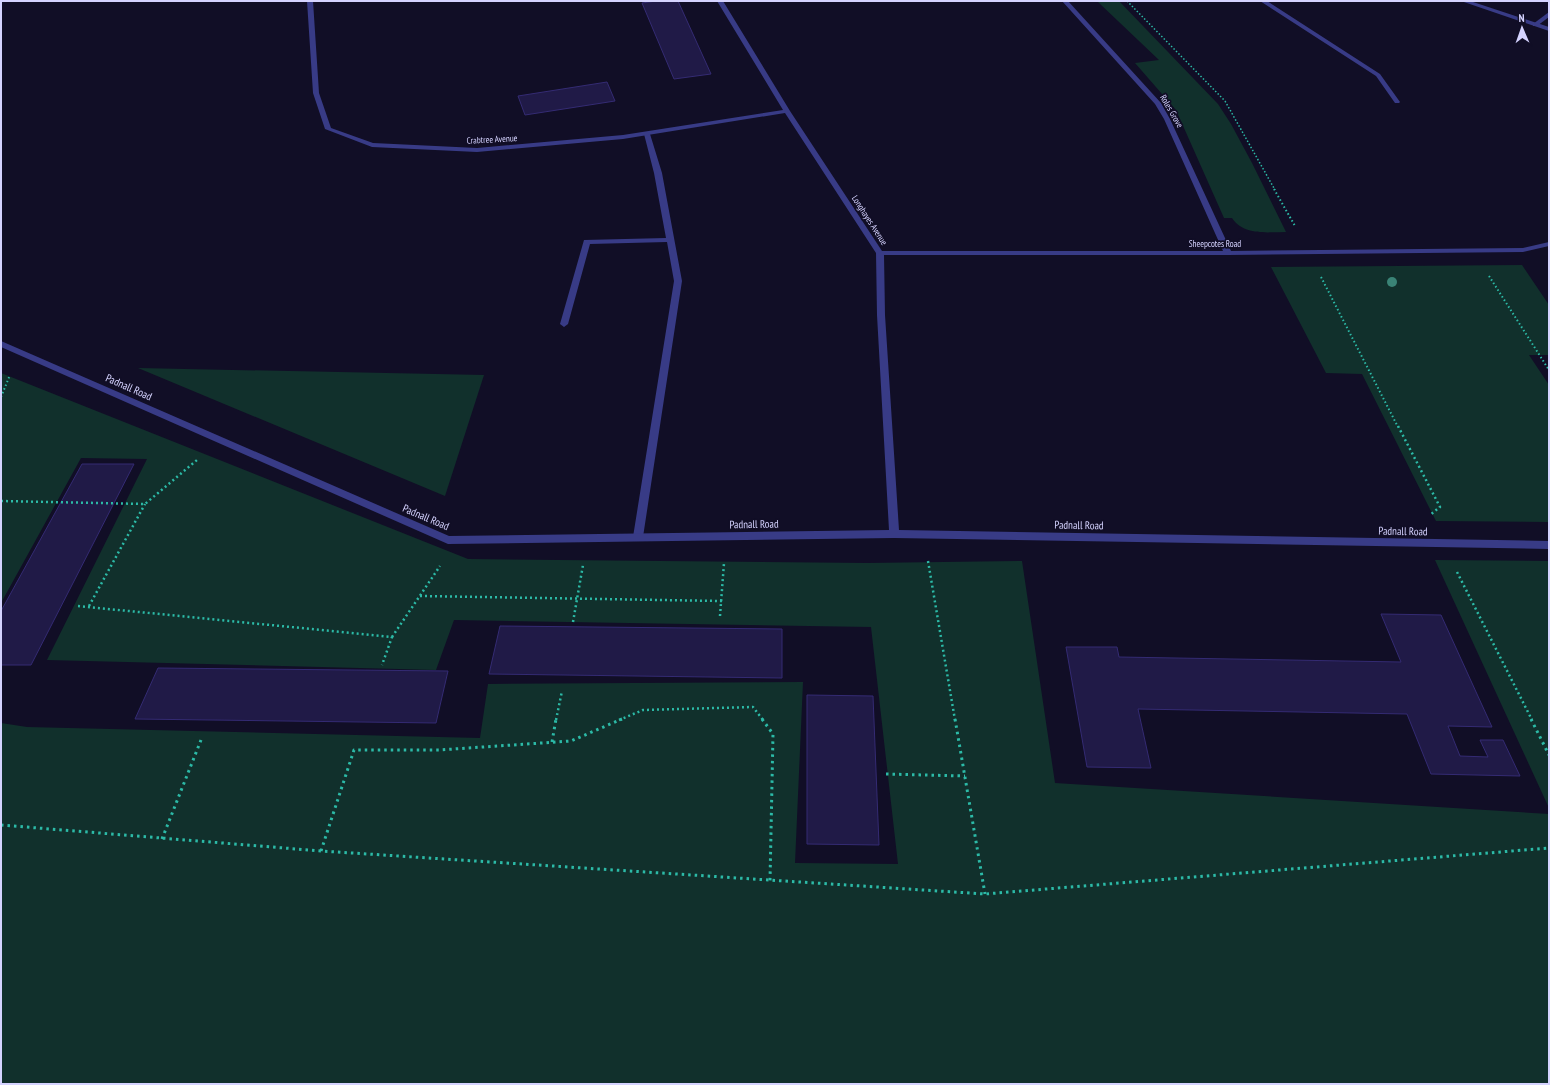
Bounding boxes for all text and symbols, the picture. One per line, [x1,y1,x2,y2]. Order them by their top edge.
north arrow [1502,8,1542,48]
text: N [1518,11,1525,25]
street label: Roles Grove [1158,92,1186,130]
street label: Crabtree Avenue [466,132,518,146]
street label: Longhayes Avenue [850,193,890,247]
street label: Sheepcotes Road [1189,238,1241,249]
street label: Padnall Road [104,371,155,404]
street label: Padnall Road [401,501,452,533]
street label: Padnall Road [729,517,779,531]
street label: Padnall Road [1054,518,1104,532]
street label: Padnall Road [1378,524,1428,538]

